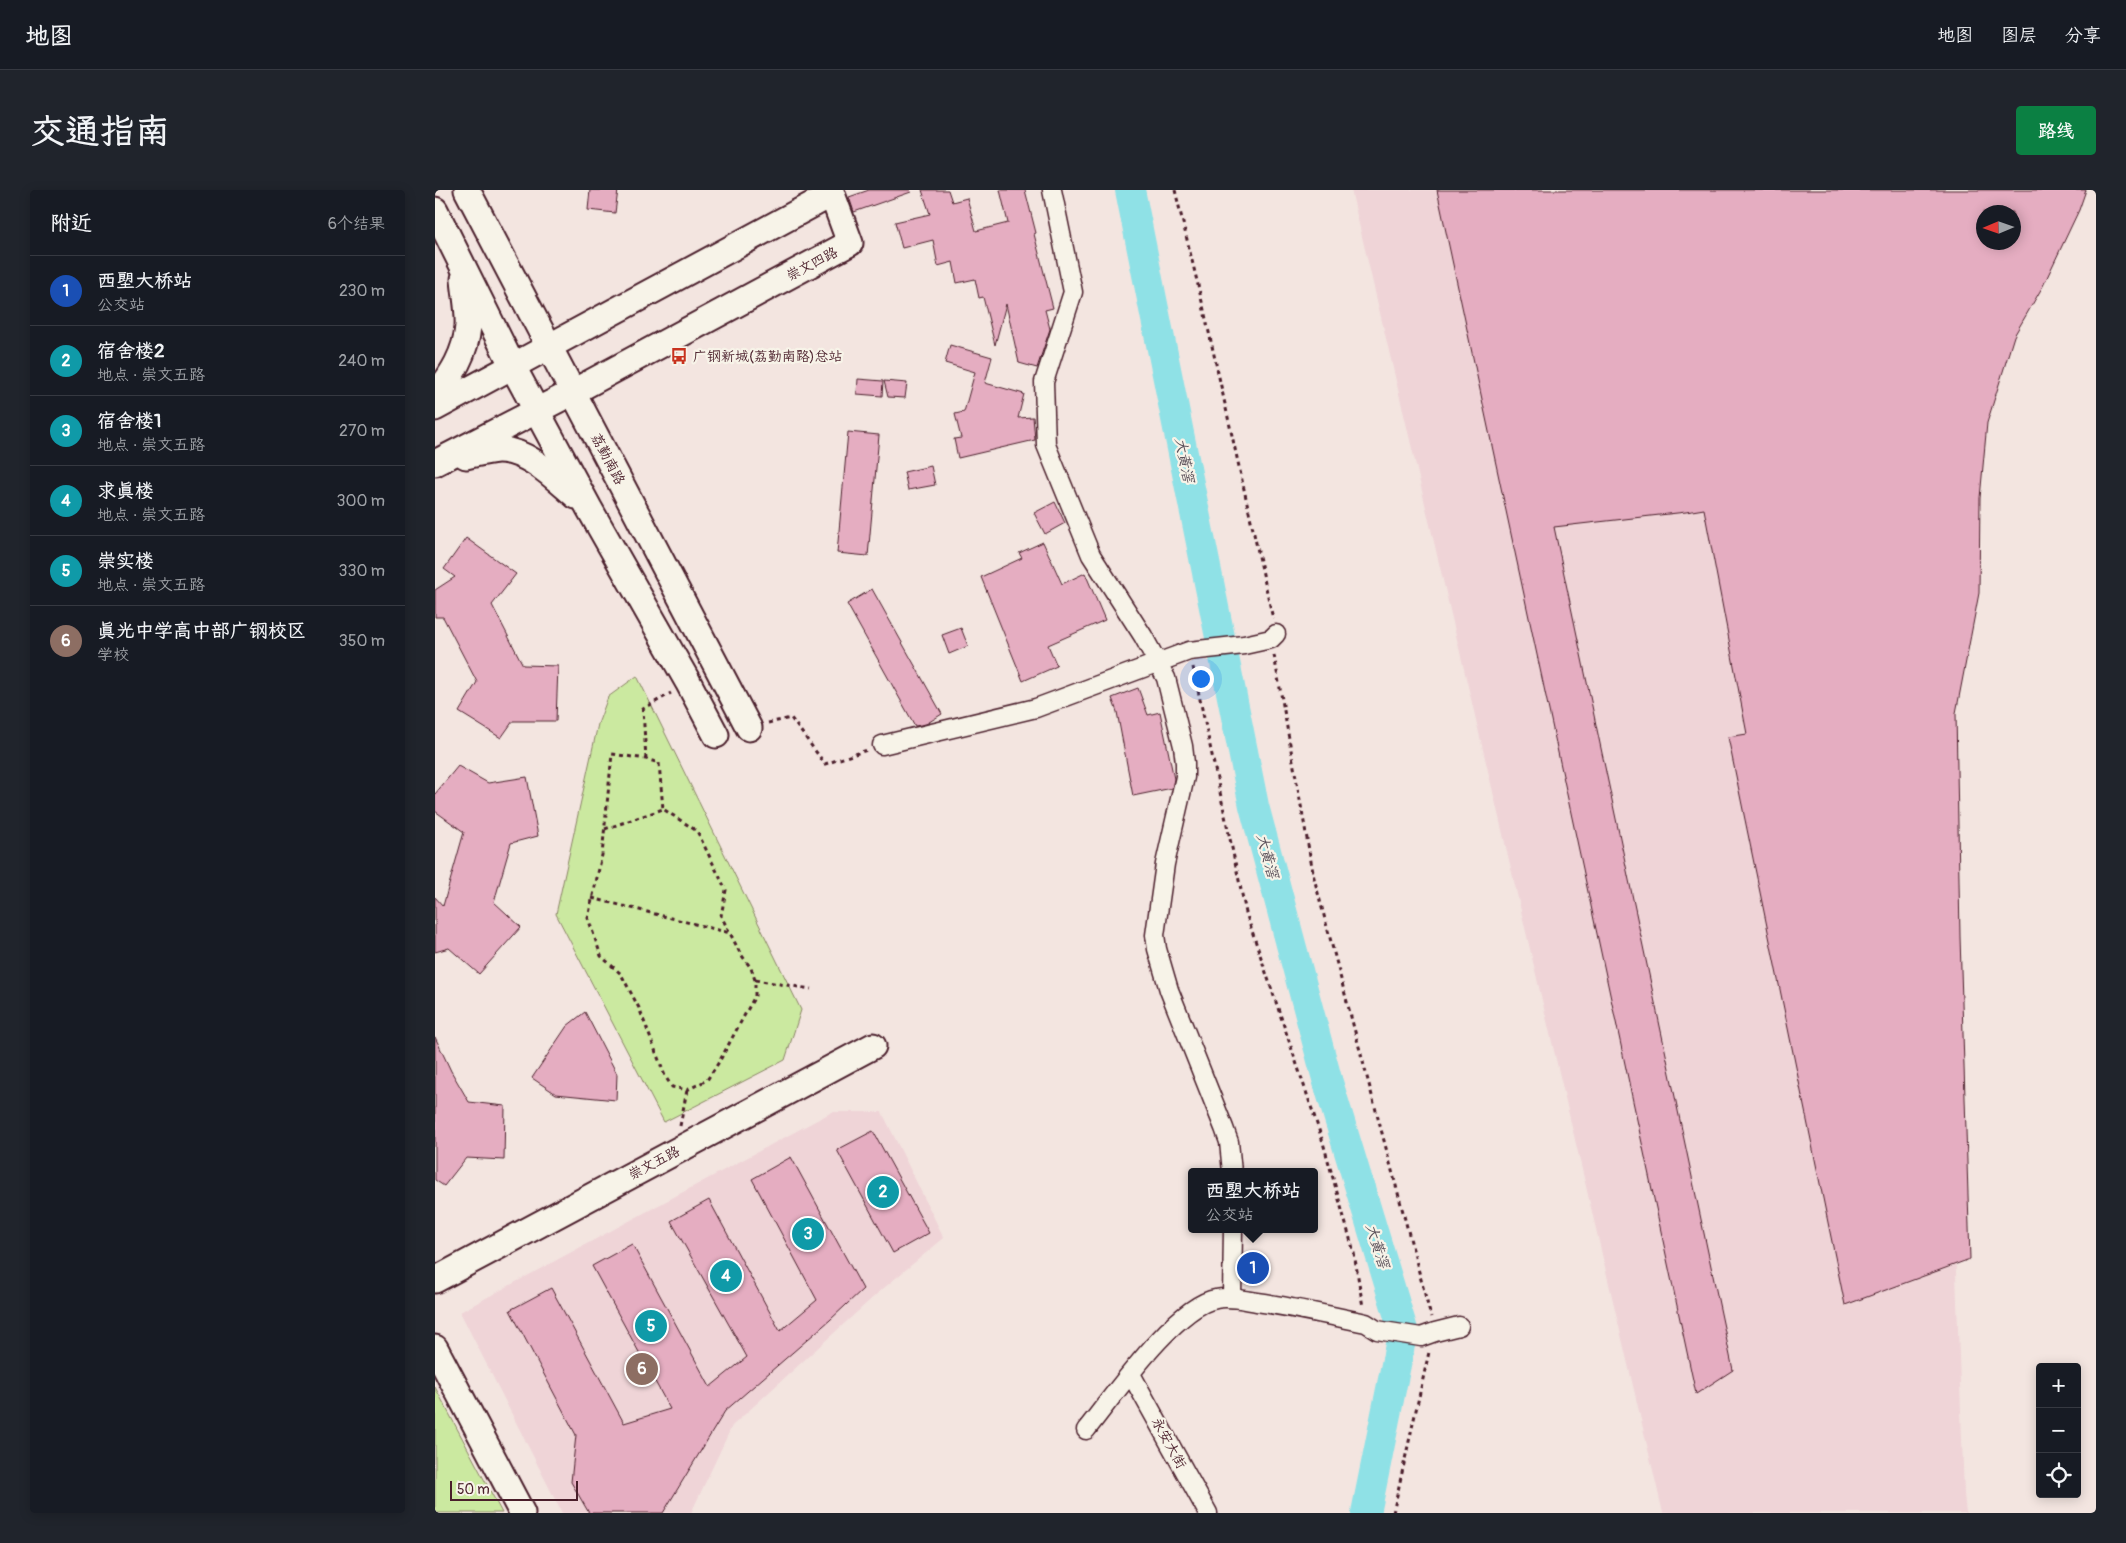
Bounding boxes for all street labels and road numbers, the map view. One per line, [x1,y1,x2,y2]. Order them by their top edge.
street label: 崇文四路 [783,243,841,285]
street label: 荔勤南路 [587,430,629,488]
street label: 崇文五路 [625,1142,683,1184]
street label: 永安大街 [1148,1414,1190,1472]

